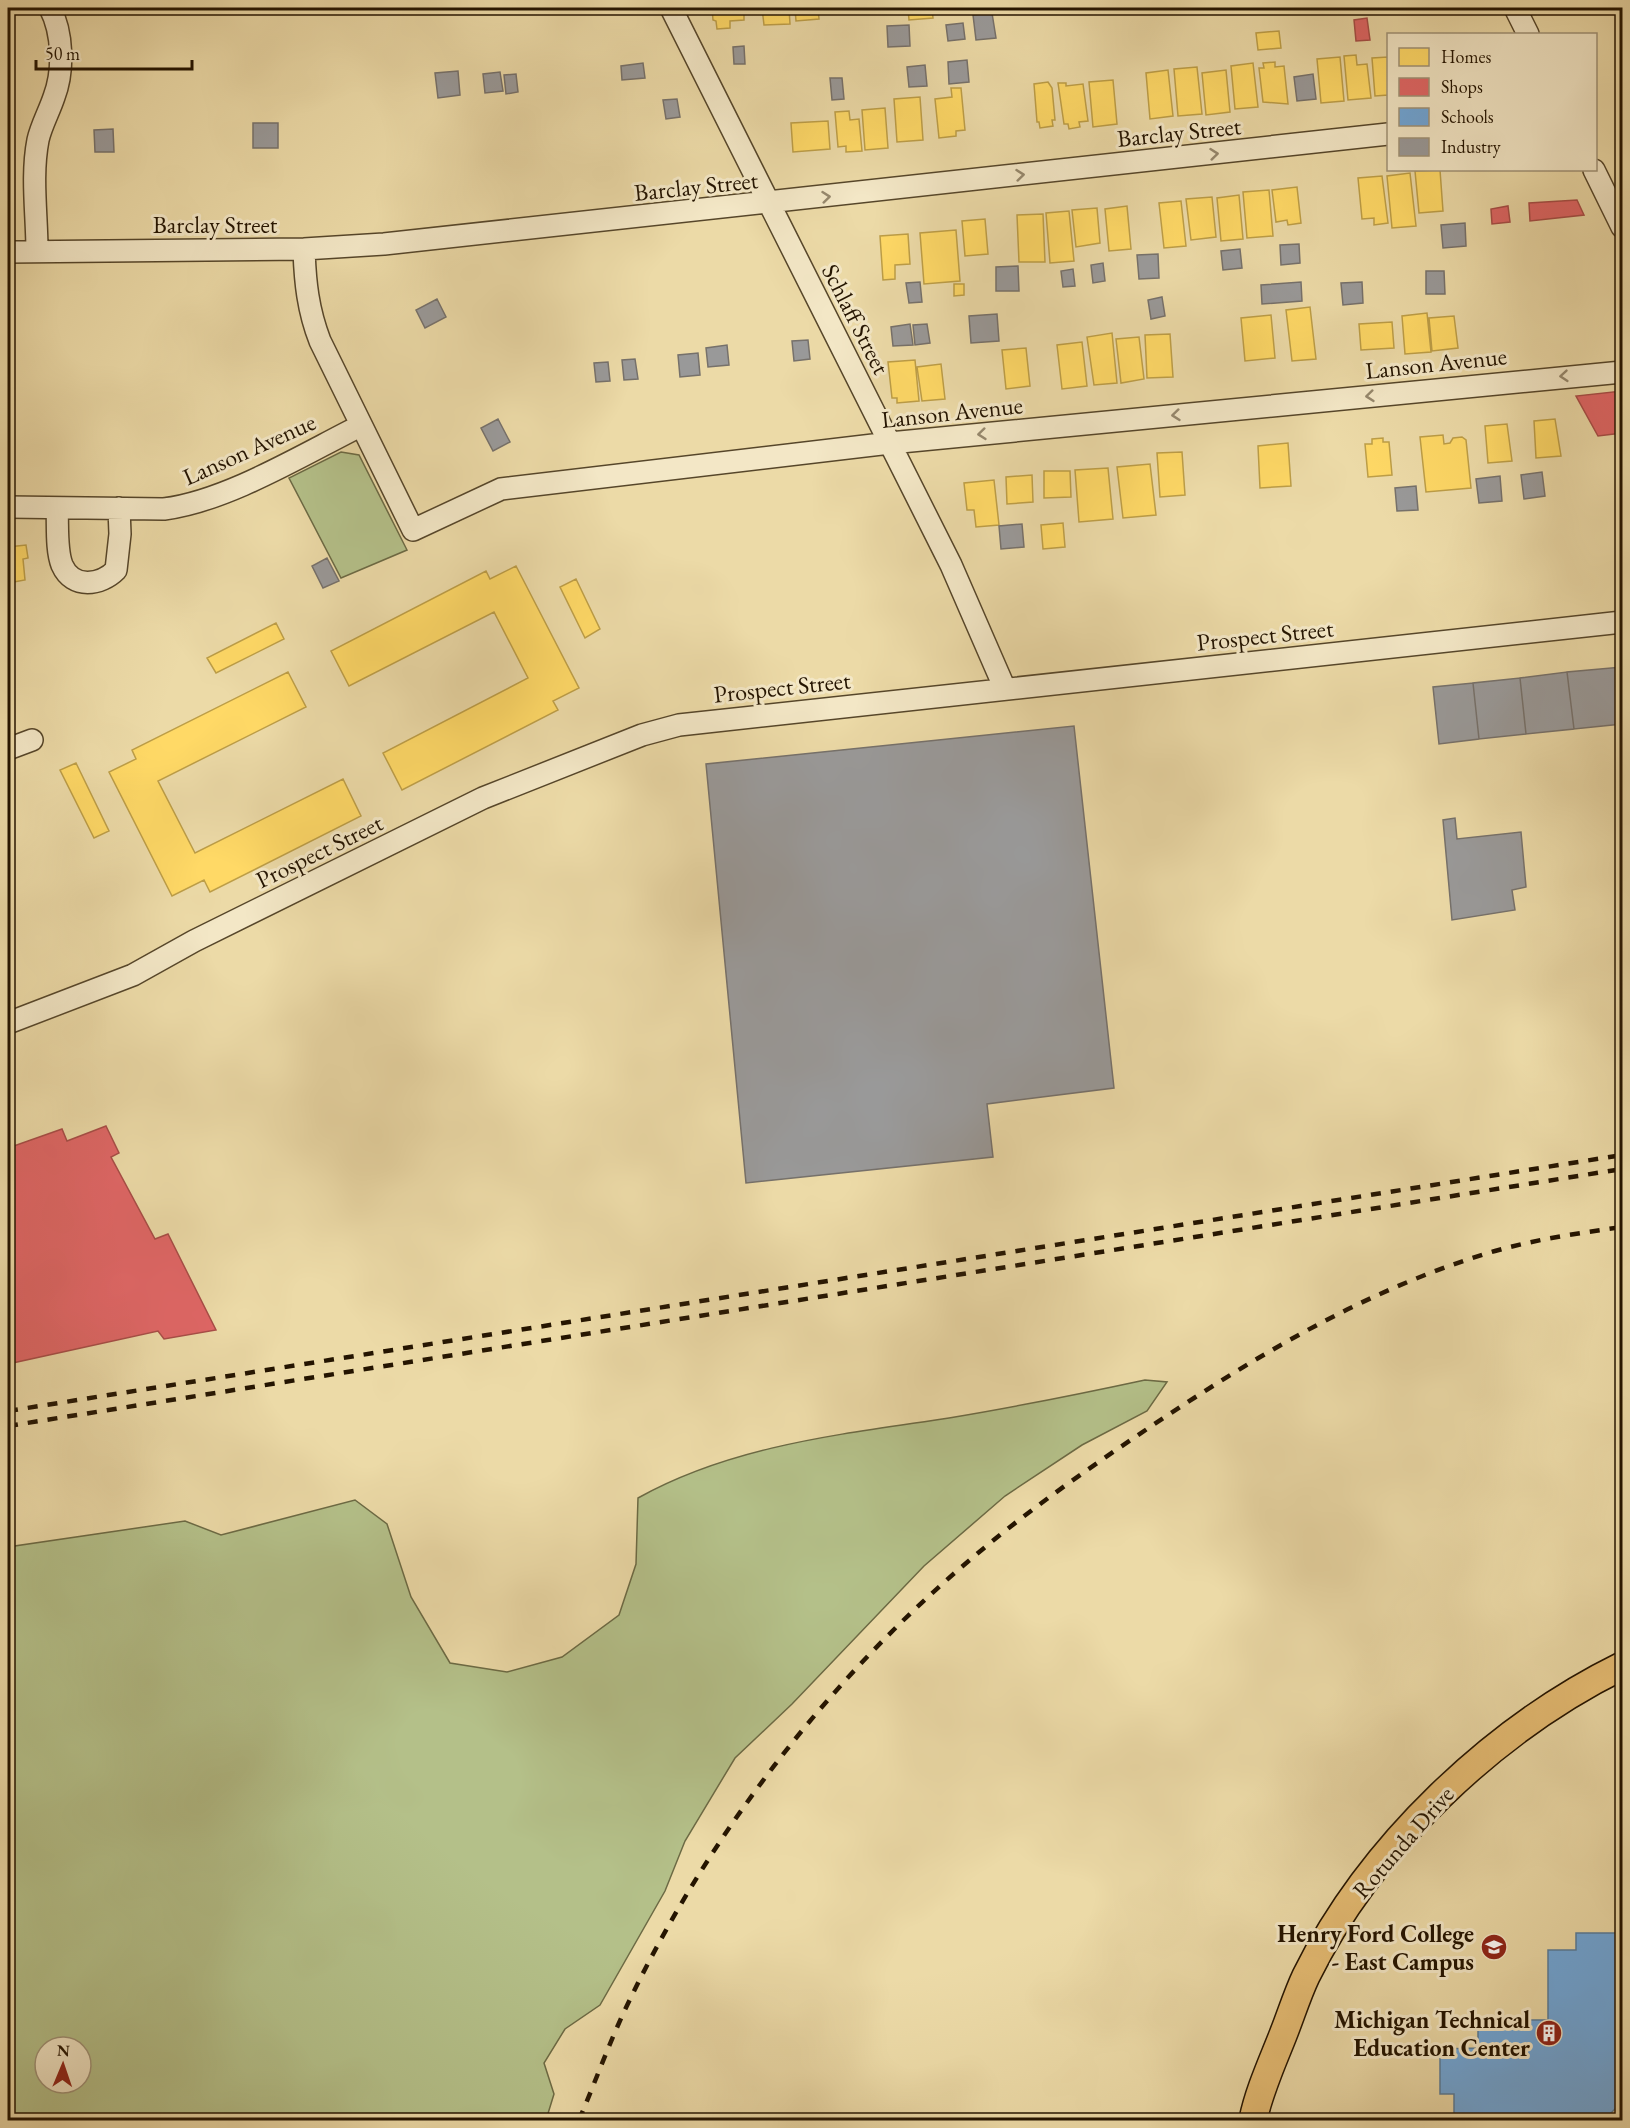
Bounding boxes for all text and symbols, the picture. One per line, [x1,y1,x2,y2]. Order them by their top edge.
scale bar [36,33,192,71]
legend [1387,33,1597,171]
text: 50 m [45,42,80,65]
text: Homes [1441,45,1492,68]
text: Shops [1441,75,1483,98]
text: Schools [1441,105,1494,128]
street label: Barclay Street [1115,110,1243,154]
text: Industry [1441,135,1501,158]
one-way arrow [1209,148,1218,161]
street label: Barclay Street [632,164,760,208]
one-way arrow [1015,170,1024,182]
one-way arrow [821,191,831,204]
street label: Barclay Street [153,209,278,240]
street label: Schlaff Street [815,259,897,380]
street label: Lanson Avenue [1364,340,1508,386]
one-way arrow [1560,370,1569,383]
street label: Lanson Avenue [880,389,1024,435]
one-way arrow [1366,389,1375,402]
street label: Lanson Avenue [178,406,320,492]
one-way arrow [1172,408,1181,421]
one-way arrow [978,428,987,440]
street label: Prospect Street [1195,612,1335,658]
street label: Prospect Street [712,664,852,710]
street label: Prospect Street [250,807,388,895]
street label: Rotunda Drive [1345,1779,1461,1905]
place label: Henry Ford College - East Campus [1277,1918,1474,1977]
school or university icon: Henry Ford College - East Campus [1479,1932,1509,1962]
place label: Michigan Technical Education Center [1334,2004,1530,2063]
building icon: Michigan Technical Education Center [1534,2018,1564,2048]
north arrow [33,2035,93,2095]
text: N [57,2040,70,2061]

